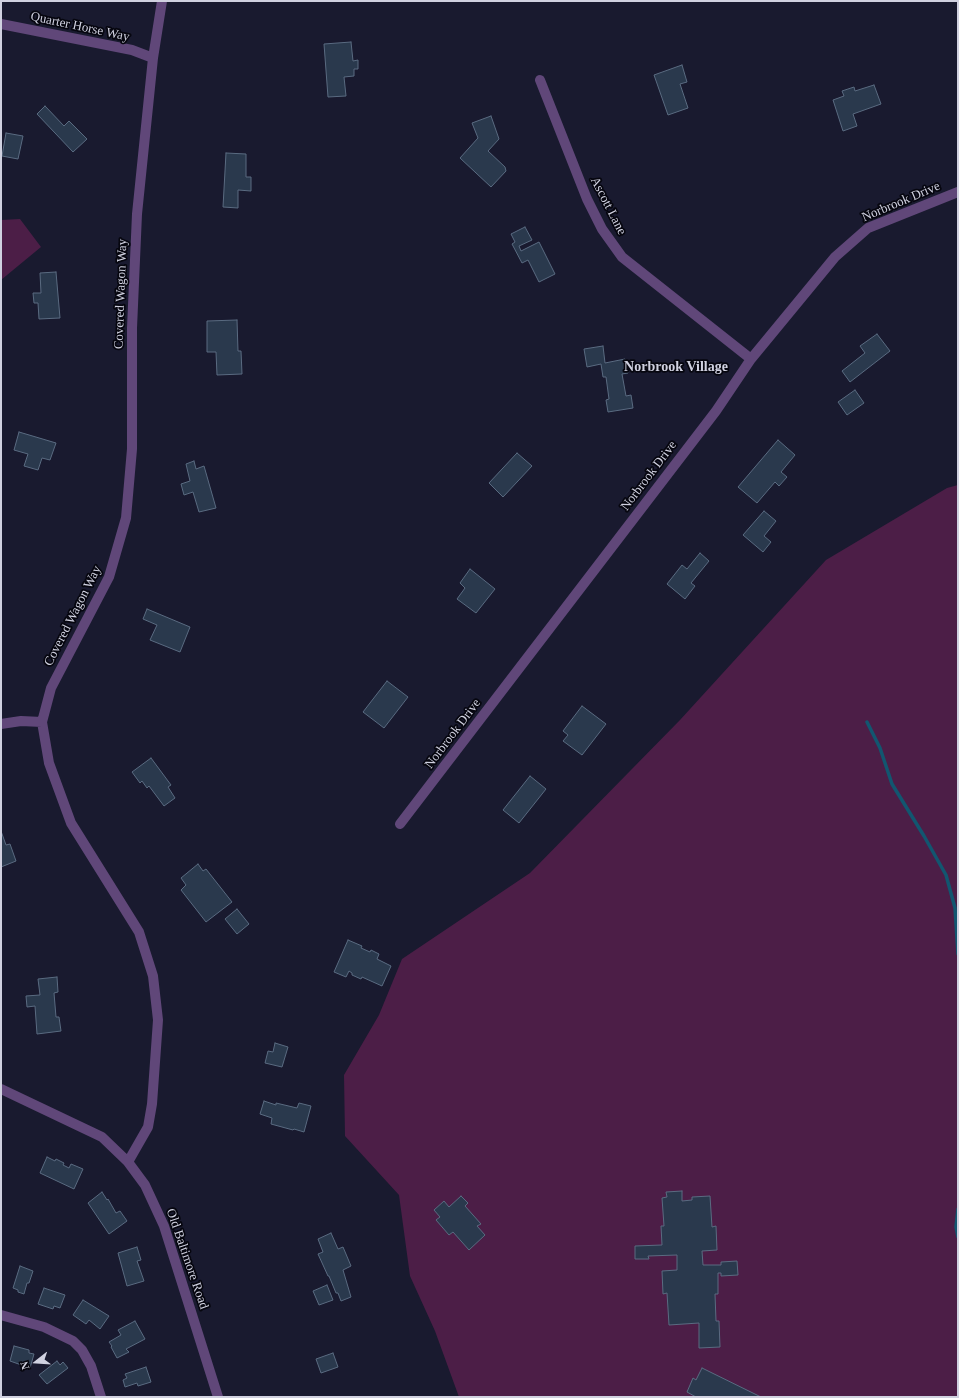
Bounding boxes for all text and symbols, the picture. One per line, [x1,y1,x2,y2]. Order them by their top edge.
street label: Quarter Horse Way [29,9,131,45]
street label: Ascott Lane [587,174,629,238]
street label: Norbrook Drive [860,179,942,225]
street label: Covered Wagon Way [111,238,131,350]
district label: Norbrook Village [624,359,728,375]
street label: Norbrook Drive [618,438,680,514]
street label: Covered Wagon Way [41,563,105,669]
street label: Norbrook Drive [422,696,484,772]
street label: Old Baltimore Road [162,1207,212,1311]
north arrow [16,1342,56,1382]
text: N [18,1360,31,1371]

